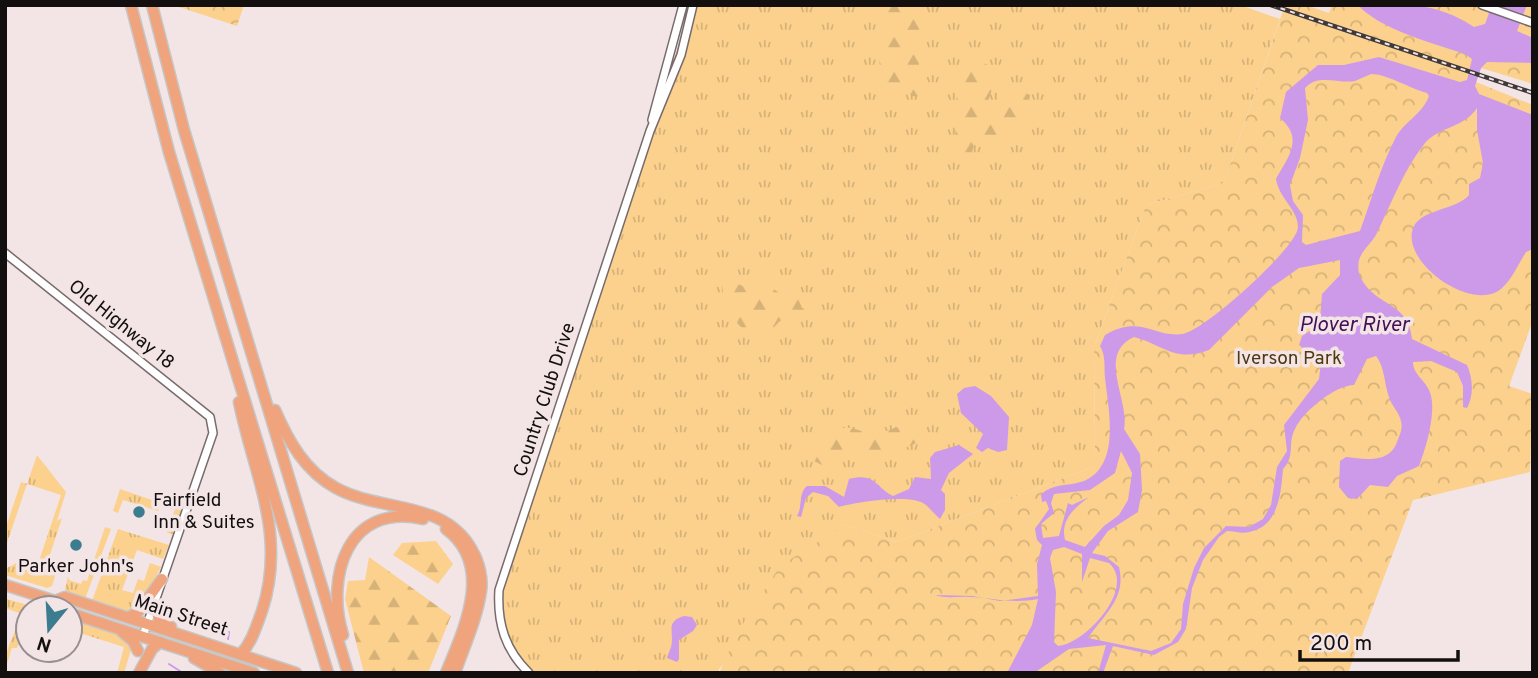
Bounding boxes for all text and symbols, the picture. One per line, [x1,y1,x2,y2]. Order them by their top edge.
street label: Old Highway 18 [63,275,179,375]
water label: Plover River [1299,312,1411,339]
street label: Country Club Drive [509,320,581,480]
park label: Iverson Park [1236,347,1342,371]
place label: Fairfield Inn & Suites [153,489,255,535]
marker: Fairfield Inn & Suites [131,504,147,520]
marker: Parker John's [68,537,84,553]
place label: Parker John's [18,555,134,579]
street label: Main Street [131,590,231,642]
north arrow [14,594,84,664]
scale bar [1300,618,1458,662]
text: N [34,630,55,657]
text: 200 m [1310,631,1372,658]

